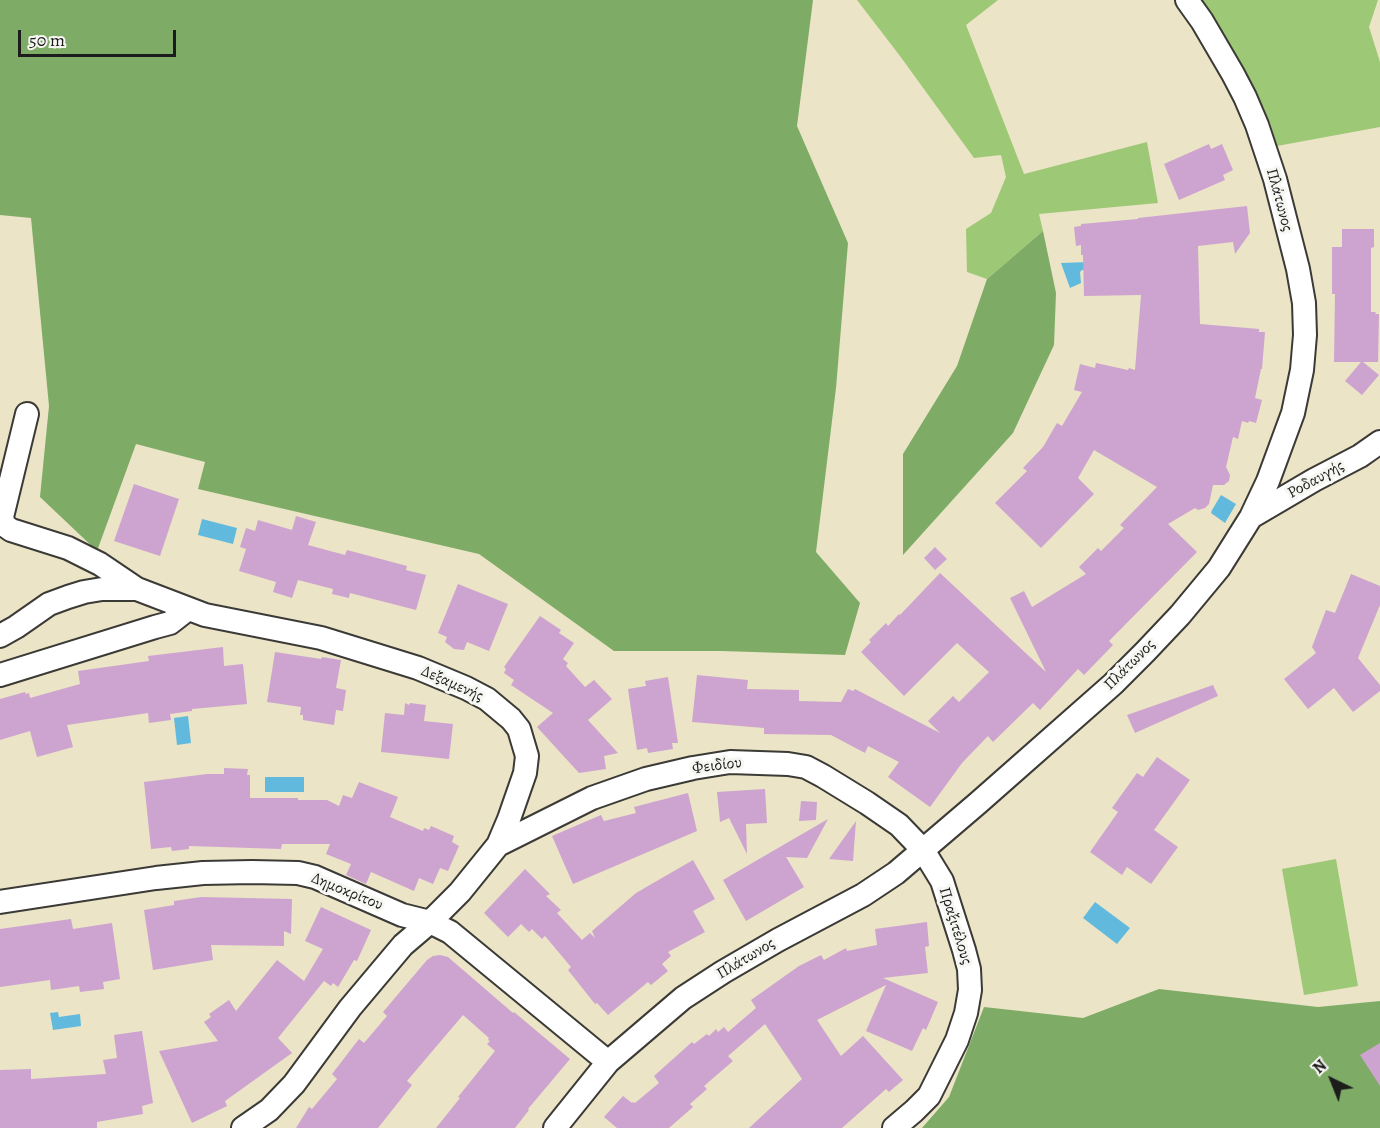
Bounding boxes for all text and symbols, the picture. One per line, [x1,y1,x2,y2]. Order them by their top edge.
scale bar [21,18,178,56]
text: 50 m [29,28,65,52]
street label: Πλάτωνος [1261,166,1297,234]
street label: Ροδαυγής [1284,457,1348,503]
street label: Πλάτωνος [1100,635,1160,695]
street label: Δεξαμενής [418,662,486,706]
street label: Φειδίου [691,753,743,779]
street label: Δημοκρίτου [308,869,386,915]
street label: Πραξιτέλους [934,885,976,967]
street label: Πλάτωνος [713,934,779,984]
north arrow [1302,1050,1362,1110]
text: N [1308,1055,1331,1079]

